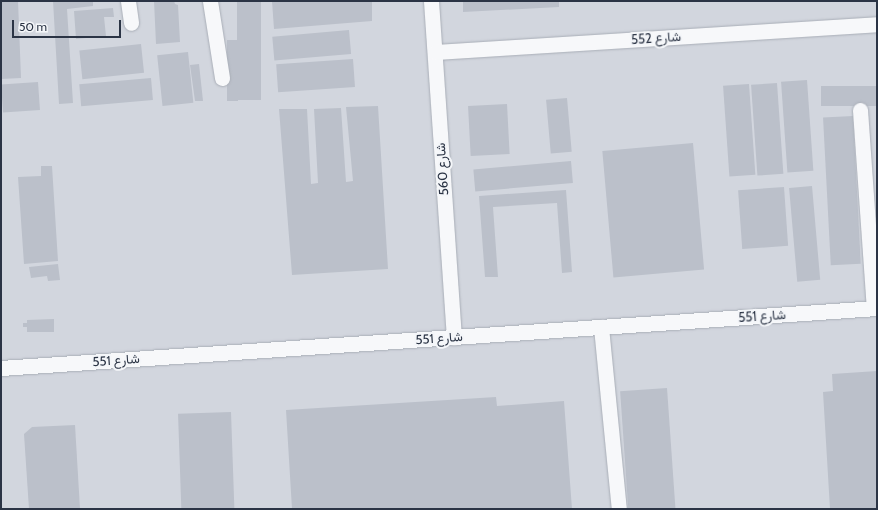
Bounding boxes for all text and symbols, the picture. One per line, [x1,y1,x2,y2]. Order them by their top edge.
scale bar [14,12,123,38]
text: 50 m [19,19,47,34]
street label: شارع 552 [631,28,681,48]
street label: شارع 560 [432,142,452,196]
street label: شارع 551 [738,307,786,325]
street label: شارع 551 [415,329,463,347]
street label: شارع 551 [92,351,140,369]

